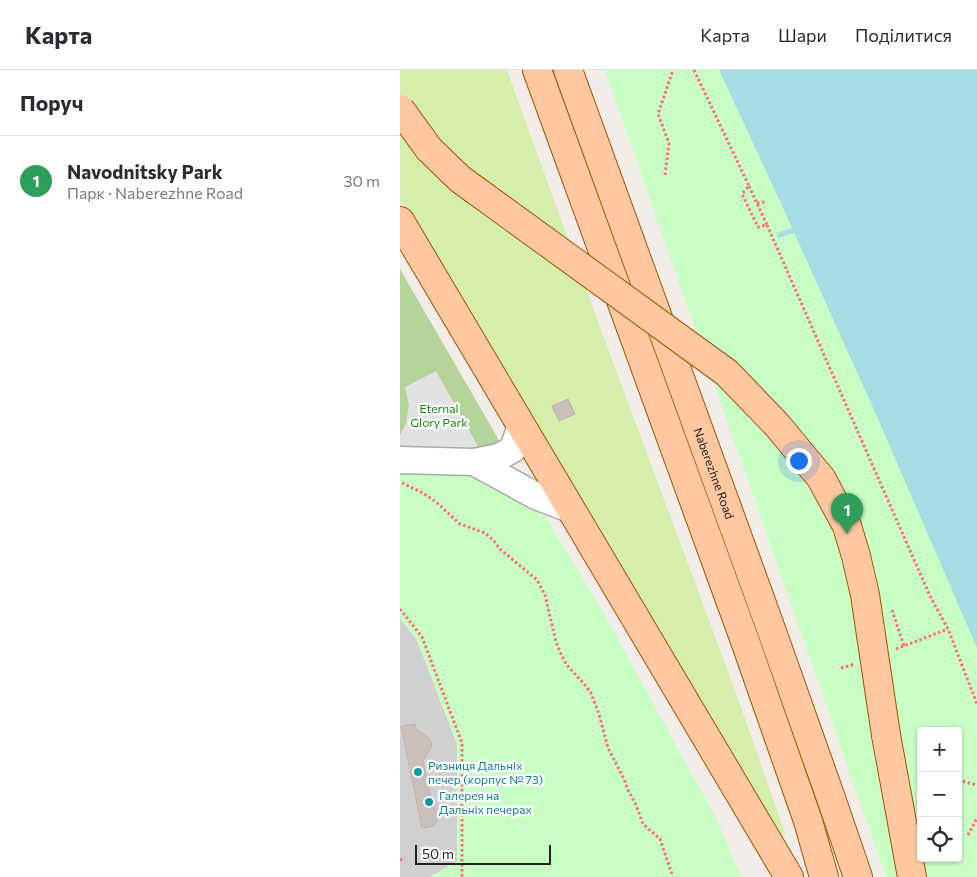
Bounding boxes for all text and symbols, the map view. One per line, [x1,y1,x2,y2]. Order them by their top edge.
text: Карта [25,20,92,49]
text: Карта [700,24,750,46]
text: Шари [778,24,827,46]
text: Поділитися [855,24,952,46]
text: Поруч [20,90,83,115]
text: Navodnitsky Park [67,160,223,183]
text: 1 [32,171,40,190]
text: 30 m [343,171,380,190]
text: Парк · Naberezhne Road [67,183,243,202]
park label: Eternal Glory Park [410,401,468,429]
street label: Naberezhne Road [691,426,738,521]
your location [786,448,812,474]
pin: 1 [831,493,863,534]
map controls [917,727,962,862]
button: + [917,727,962,772]
place label: Ризниця Дальніх печер (корпус № 73) [428,758,543,786]
marker: Ризниця Дальніх печер (корпус № 73) [412,766,424,778]
button: − [917,772,962,817]
place label: Галерея на Дальніх печерах [439,788,532,816]
marker: Галерея на Дальніх печерах [423,796,435,808]
button: locate [917,817,962,862]
scale bar [415,842,551,865]
text: 50 m [422,845,454,862]

